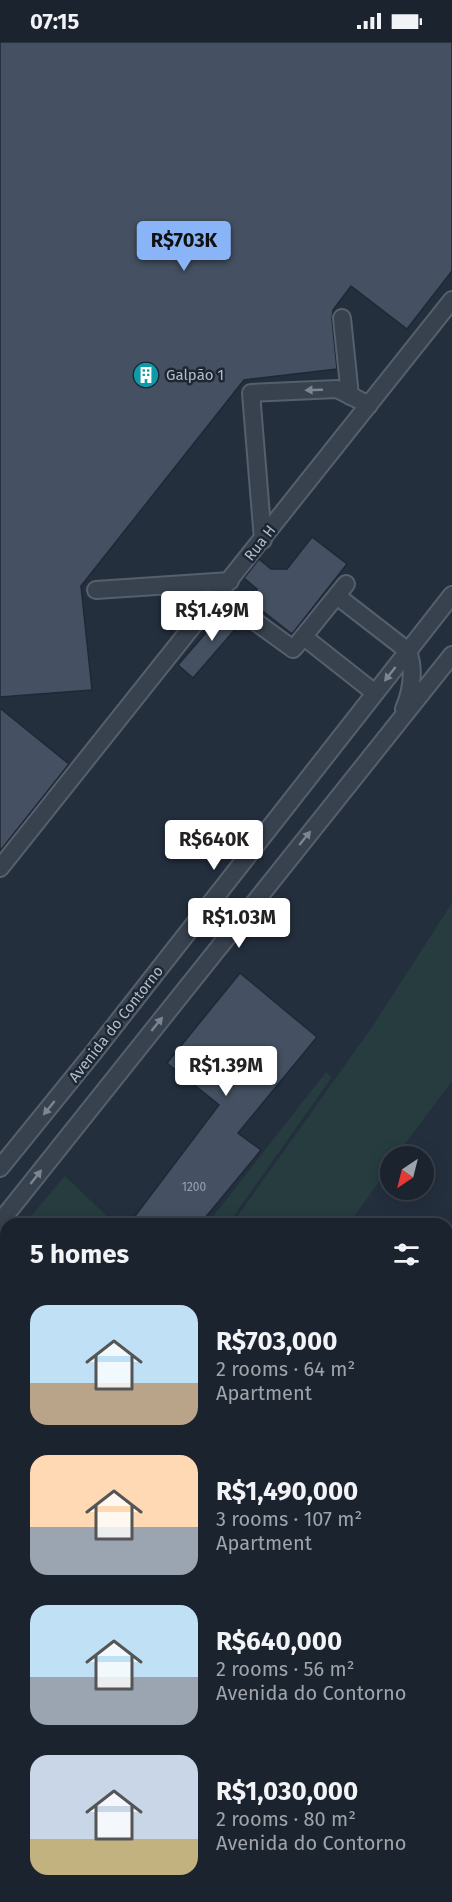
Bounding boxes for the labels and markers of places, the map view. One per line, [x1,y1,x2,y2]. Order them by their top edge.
pin: R$703K [135,221,233,272]
building icon: Galpão 1 [131,360,161,390]
place label: Galpão 1 [166,366,224,384]
pin: R$1.49M [157,591,267,642]
pin: R$640K [165,820,263,871]
pin: R$1.03M [184,898,294,949]
pin: R$1.39M [171,1046,281,1097]

